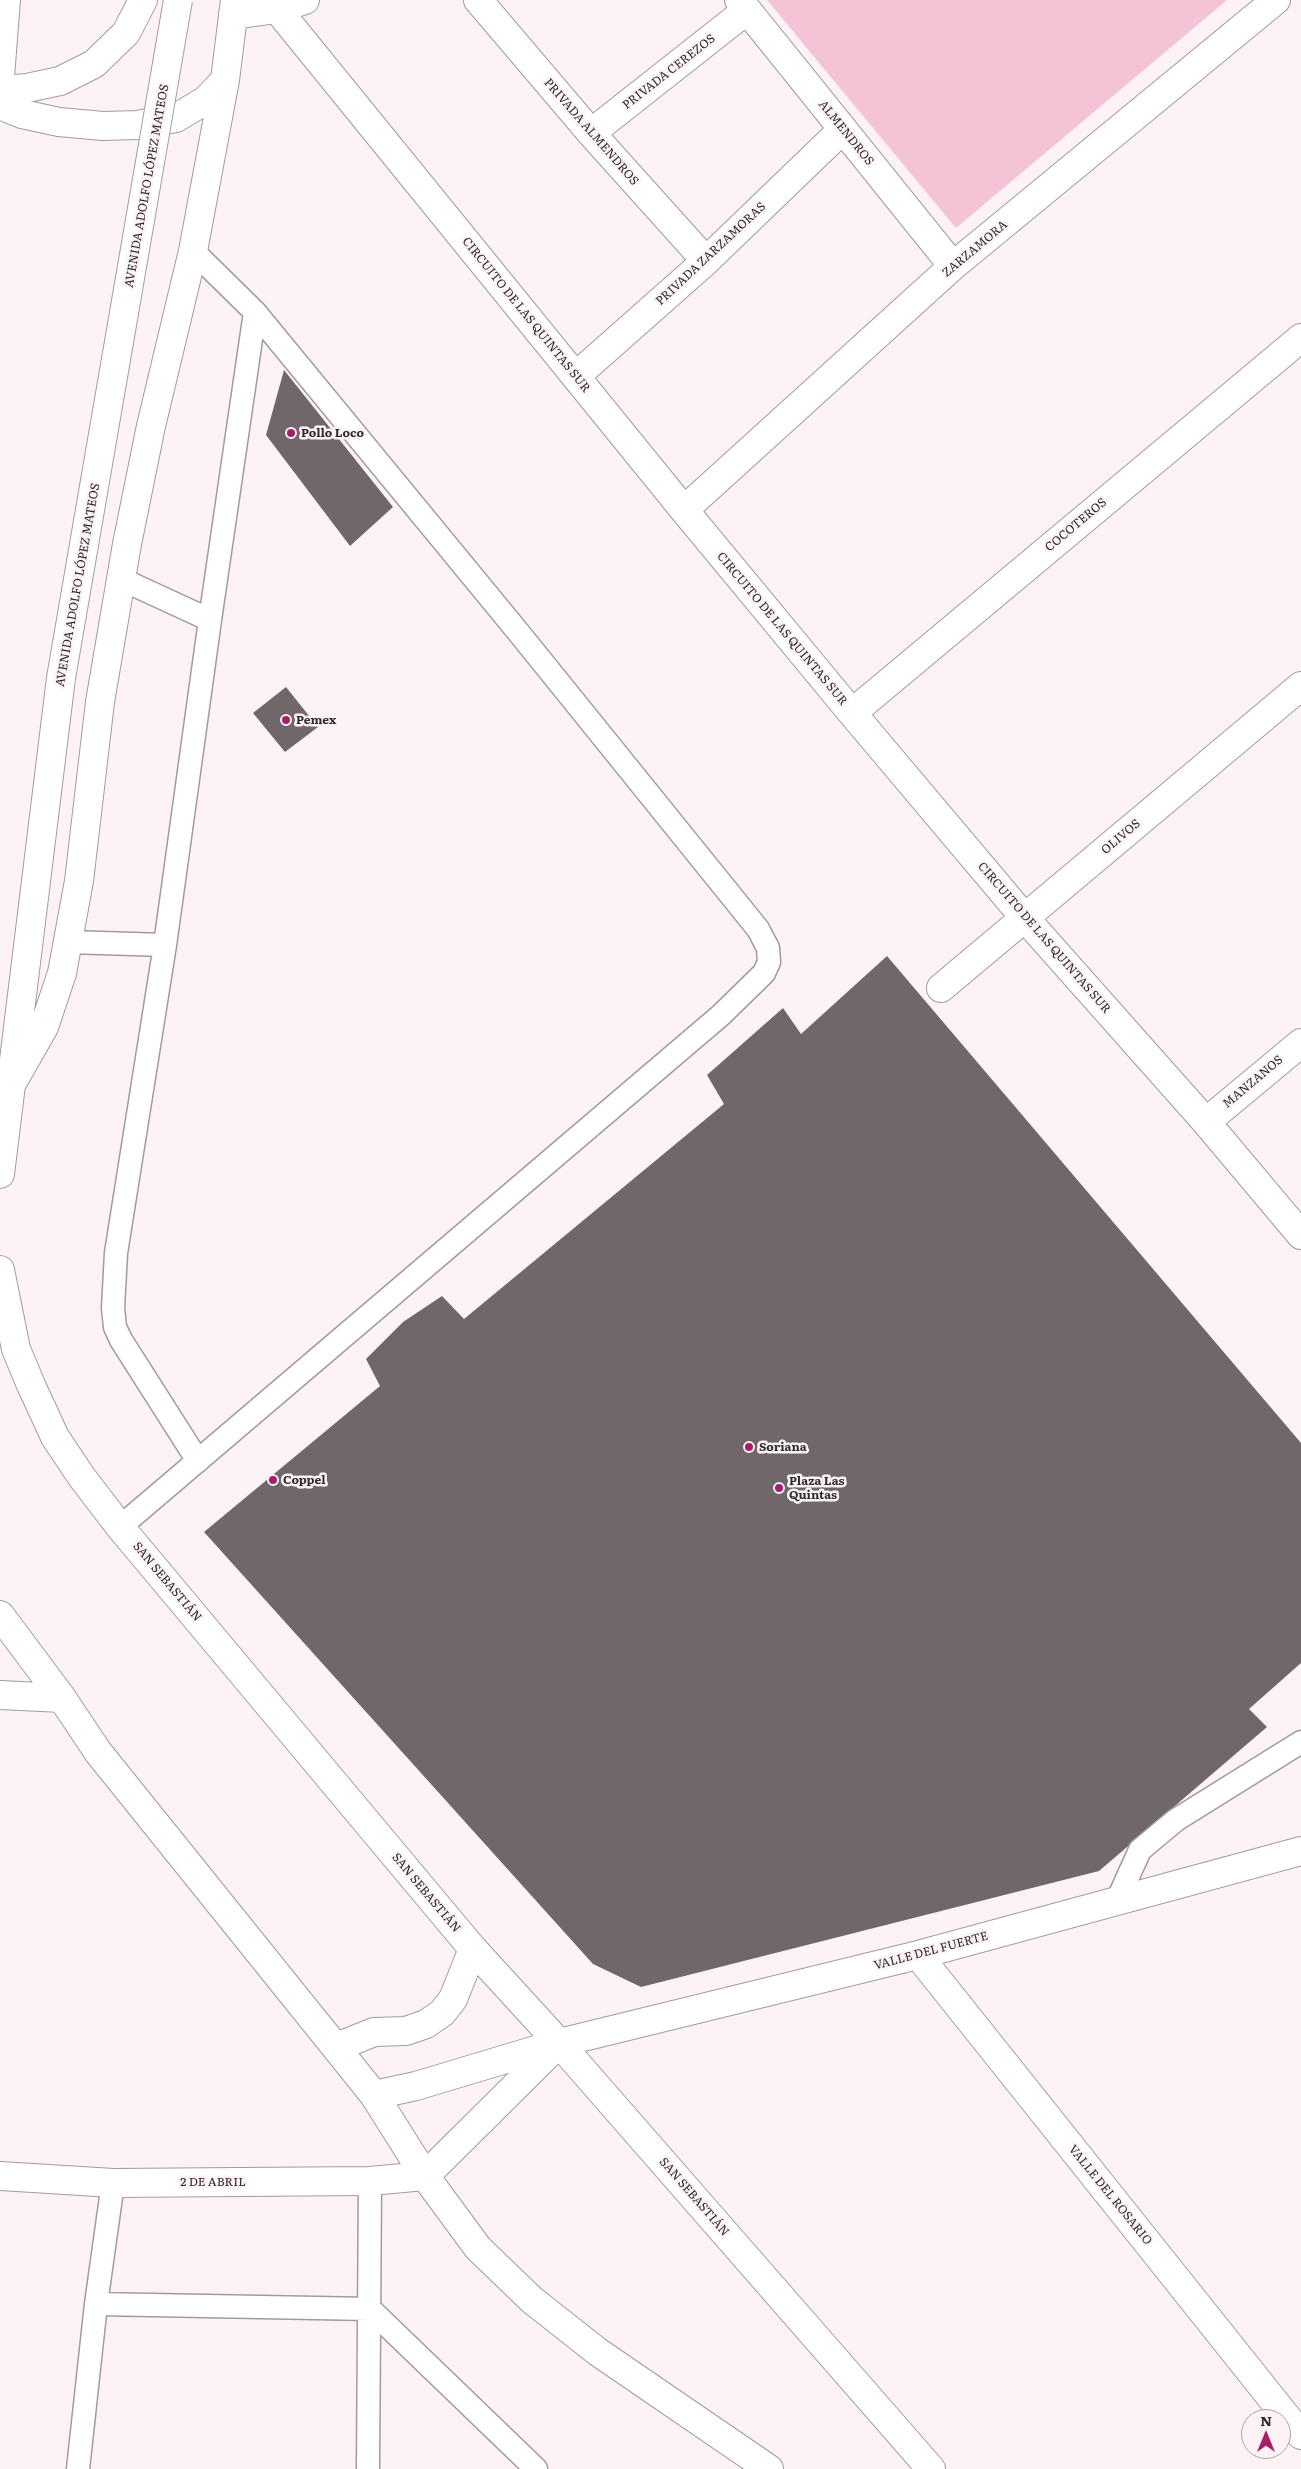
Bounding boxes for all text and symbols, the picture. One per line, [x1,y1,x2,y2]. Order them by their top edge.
street label: PRIVADA CEREZOS [620,31,718,113]
street label: PRIVADA ALMENDROS [541,76,641,188]
street label: AVENIDA ADOLFO LÓPEZ MATEOS [122,83,172,289]
street label: ALMENDROS [815,97,877,169]
street label: PRIVADA ZARZAMORAS [653,199,769,309]
street label: ZARZAMORA [940,218,1010,280]
street label: CIRCUITO DE LAS QUINTAS SUR [459,234,593,396]
place label: Pollo Loco [301,426,364,440]
marker: Pollo Loco [285,427,297,439]
street label: AVENIDA ADOLFO LÓPEZ MATEOS [53,482,103,688]
street label: COCOTEROS [1042,495,1110,555]
street label: CIRCUITO DE LAS QUINTAS SUR [714,549,850,709]
place label: Pemex [296,713,336,727]
marker: Pemex [280,714,292,726]
street label: OLIVOS [1099,817,1143,857]
street label: CIRCUITO DE LAS QUINTAS SUR [974,859,1114,1017]
street label: MANZANOS [1220,1053,1286,1111]
place label: Soriana [759,1440,807,1454]
marker: Soriana [743,1441,755,1453]
place label: Coppel [283,1473,326,1487]
marker: Coppel [267,1474,279,1486]
place label: Plaza Las Quintas [789,1474,845,1502]
marker: Plaza Las Quintas [773,1482,785,1494]
street label: SAN SEBASTIÁN [130,1539,204,1625]
street label: SAN SEBASTIÁN [389,1850,463,1936]
street label: VALLE DEL FUERTE [872,1929,990,1973]
street label: VALLE DEL ROSARIO [1065,2142,1155,2248]
street label: SAN SEBASTIÁN [656,2155,732,2239]
street label: 2 DE ABRIL [180,2175,246,2189]
north arrow [1241,2409,1291,2459]
text: N [1260,2410,1272,2430]

